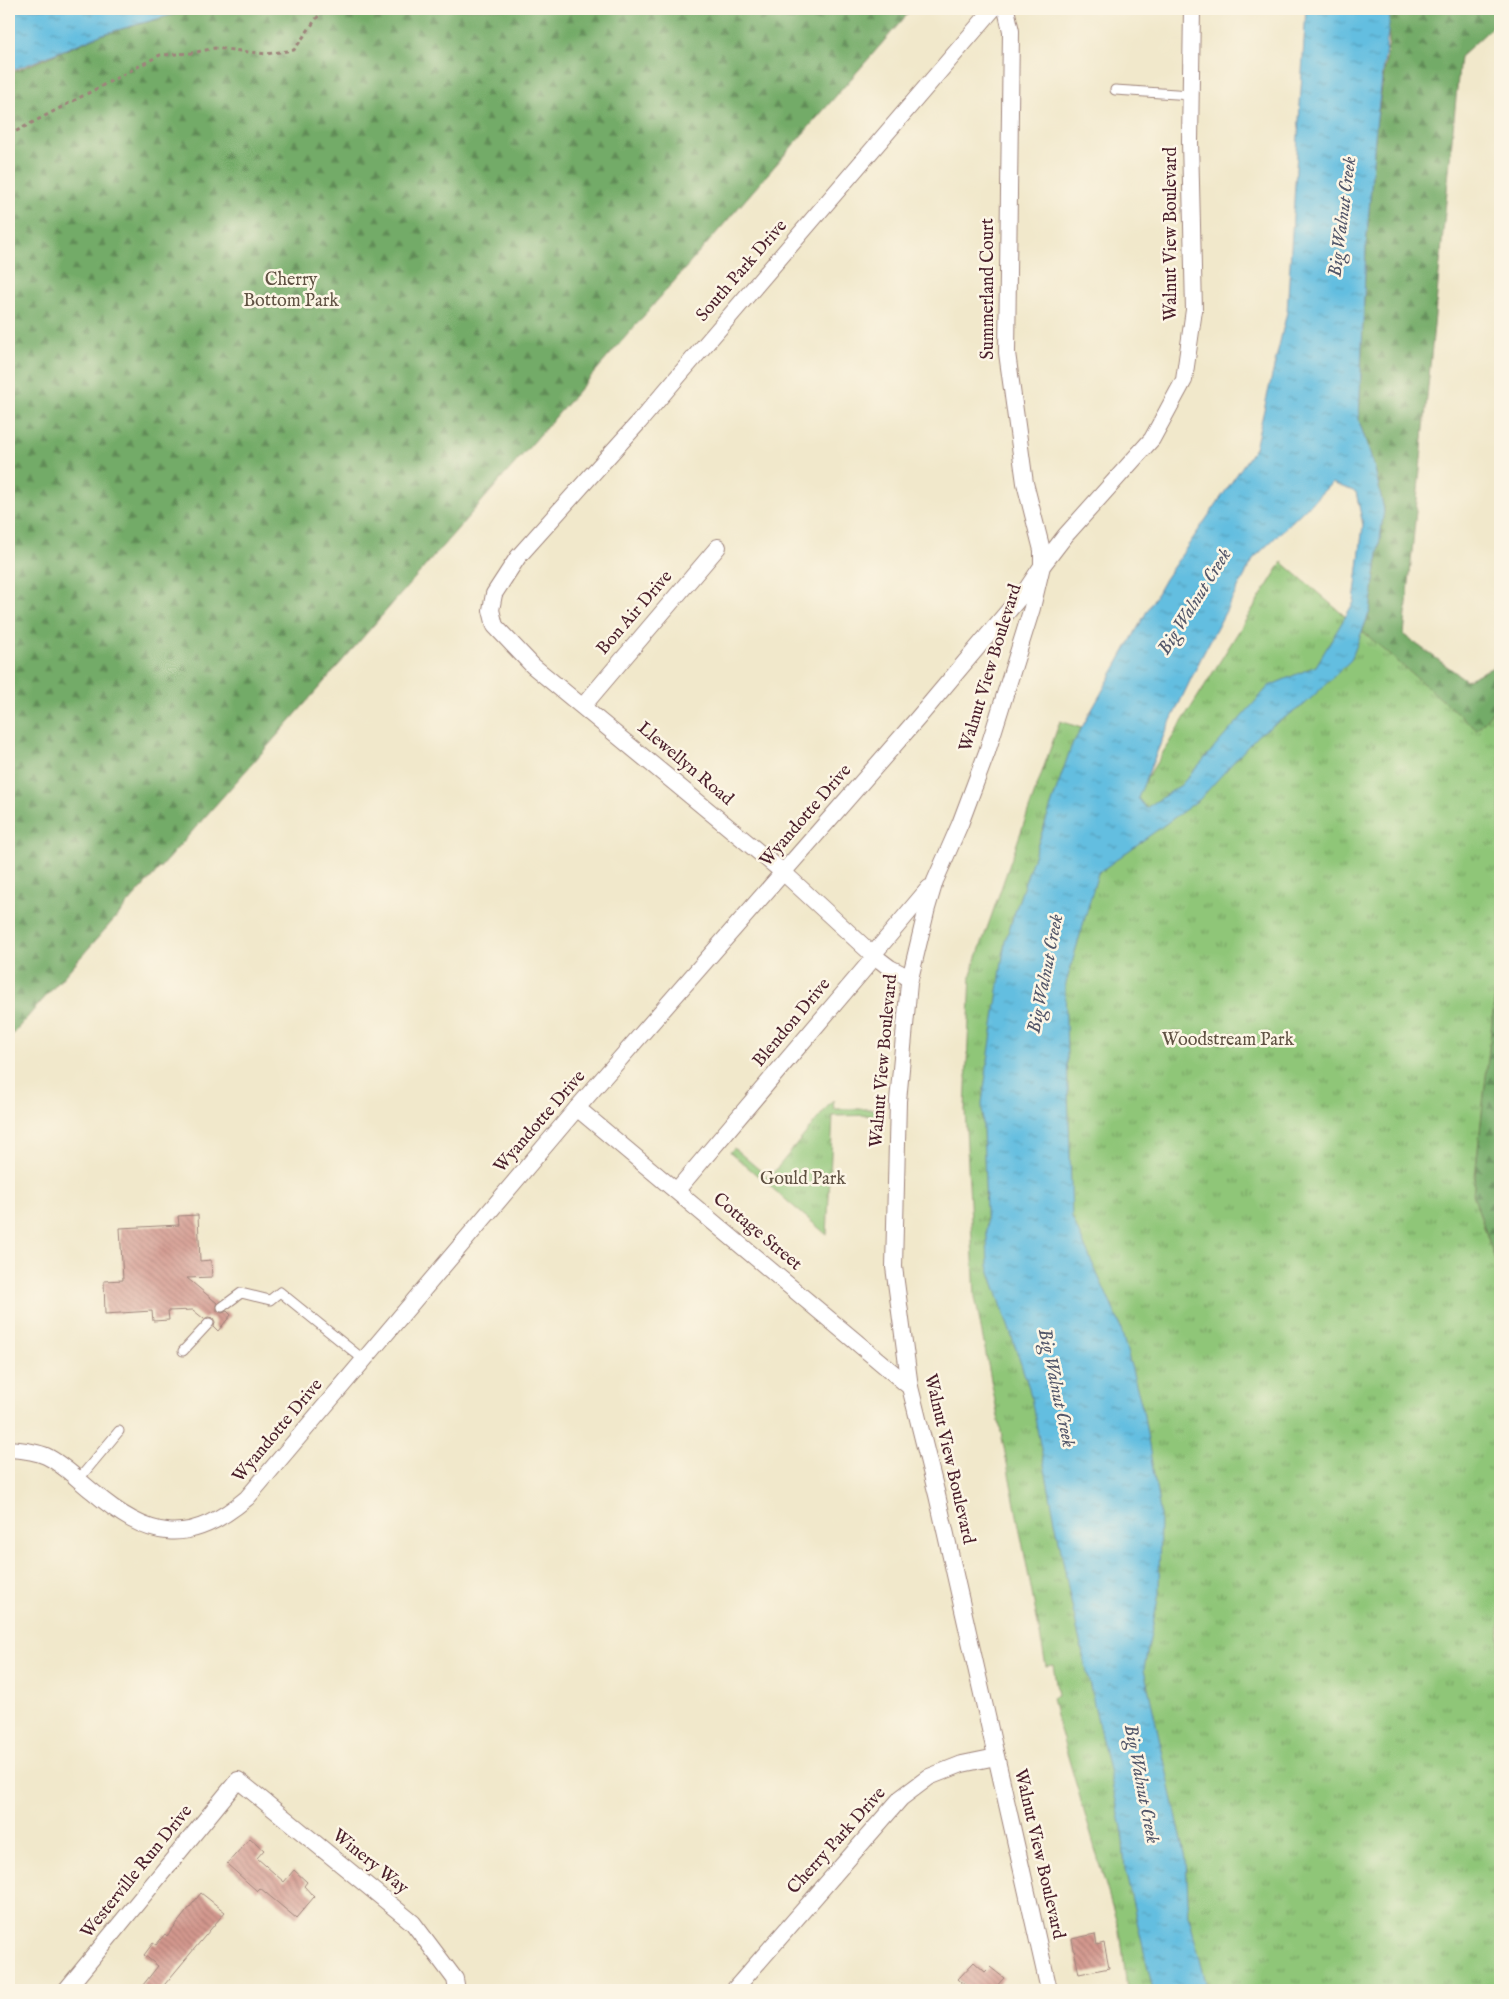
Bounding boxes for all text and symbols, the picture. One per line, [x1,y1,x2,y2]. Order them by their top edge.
street label: Walnut View Boulevard [1160,147,1183,321]
water label: Big Walnut Creek [1324,155,1362,279]
street label: South Park Drive [691,215,793,327]
street label: Summerland Court [977,218,1000,360]
park label: Cherry Bottom Park [243,269,339,313]
water label: Big Walnut Creek [1153,544,1237,660]
street label: Bon Air Drive [592,566,678,660]
street label: Walnut View Boulevard [955,581,1028,755]
street label: Llewellyn Road [632,717,738,811]
street label: Wyandotte Drive [755,760,857,872]
water label: Big Walnut Creek [1023,912,1069,1036]
street label: Walnut View Boulevard [865,973,903,1149]
street label: Blendon Drive [748,974,836,1072]
park label: Woodstream Park [1162,1029,1295,1052]
street label: Wyandotte Drive [489,1066,591,1178]
park label: Gould Park [760,1168,846,1191]
street label: Cottage Street [708,1188,806,1276]
water label: Big Walnut Creek [1032,1326,1080,1450]
street label: Walnut View Boulevard [918,1372,980,1547]
street label: Wyandotte Drive [228,1374,328,1488]
water label: Big Walnut Creek [1118,1722,1164,1846]
street label: Walnut View Boulevard [1008,1767,1070,1942]
street label: Cherry Park Drive [783,1782,891,1900]
street label: Westerville Run Drive [76,1801,198,1943]
street label: Winery Way [327,1824,413,1900]

